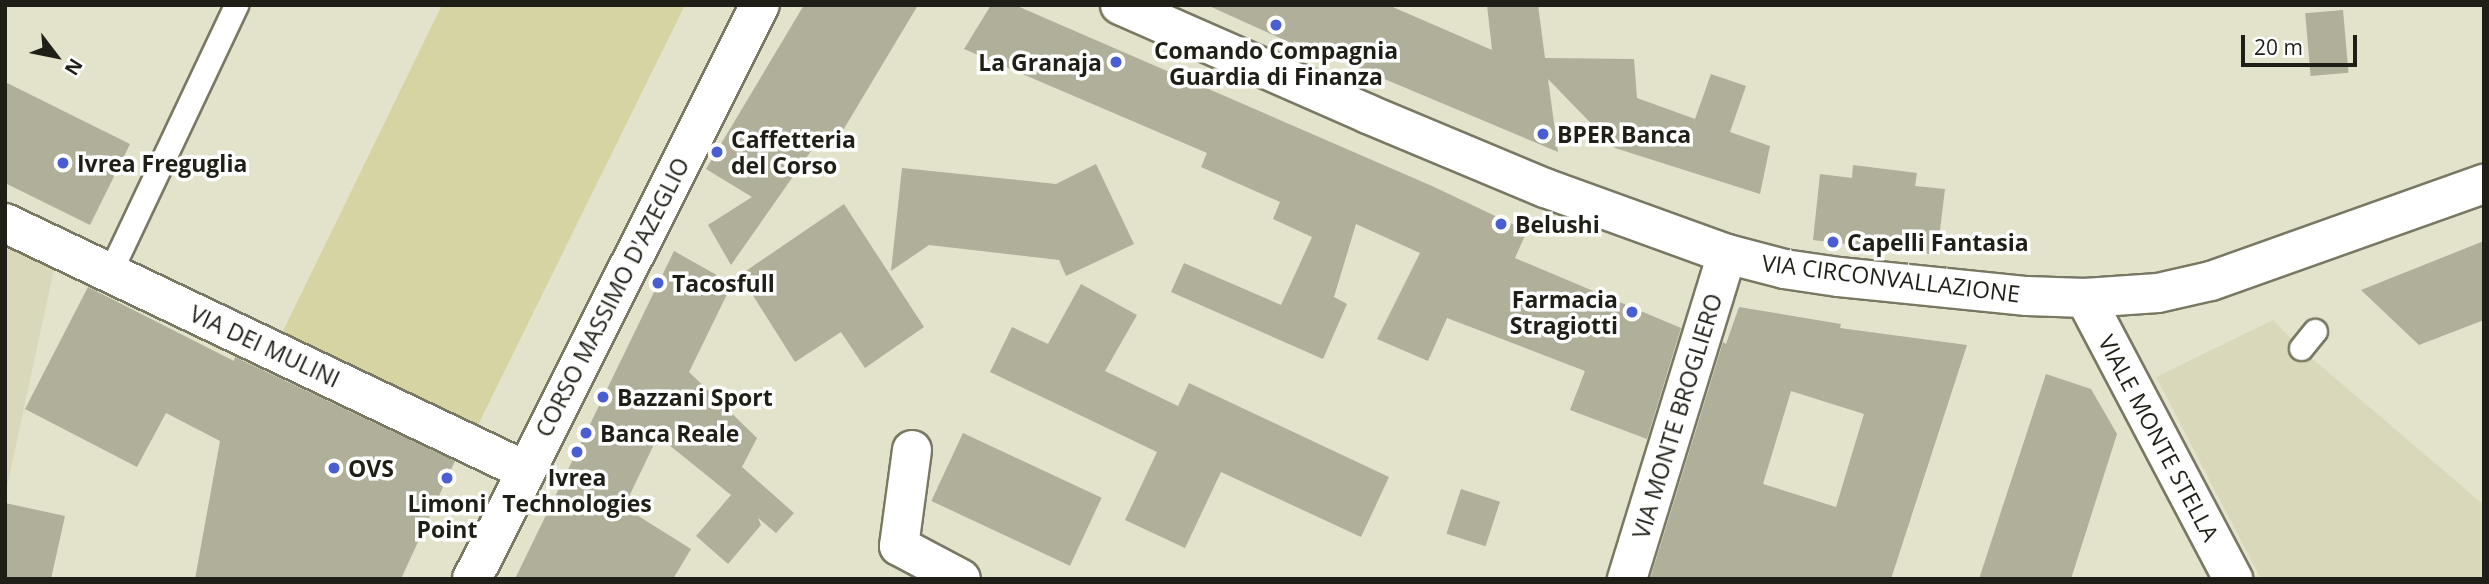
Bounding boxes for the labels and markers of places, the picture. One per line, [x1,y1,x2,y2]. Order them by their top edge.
marker: Comando Compagnia Guardia di Finanza [1268,17,1284,33]
place label: Comando Compagnia Guardia di Finanza [1154,36,1398,90]
place label: La Granaja [978,48,1102,76]
marker: La Granaja [1108,54,1124,70]
place label: BPER Banca [1557,120,1691,148]
place label: Caffetteria del Corso [731,125,856,179]
marker: BPER Banca [1535,126,1551,142]
marker: Caffetteria del Corso [709,144,725,160]
place label: Ivrea Freguglia [77,149,247,177]
marker: Ivrea Freguglia [55,155,71,171]
place label: Belushi [1515,210,1600,238]
marker: Belushi [1493,216,1509,232]
place label: Capelli Fantasia [1847,228,2029,256]
marker: Capelli Fantasia [1825,234,1841,250]
place label: Tacosfull [672,269,775,297]
marker: Tacosfull [650,275,666,291]
place label: Farmacia Stragiotti [1510,285,1618,339]
marker: Farmacia Stragiotti [1624,304,1640,320]
place label: Bazzani Sport [617,383,773,411]
marker: Bazzani Sport [595,389,611,405]
place label: Banca Reale [600,419,739,447]
marker: Banca Reale [578,425,594,441]
marker: Ivrea Technologies [569,444,585,460]
place label: OVS [348,454,394,482]
marker: OVS [326,460,342,476]
place label: Ivrea Technologies [502,463,652,517]
marker: Limoni Point [439,470,455,486]
place label: Limoni Point [408,489,486,543]

